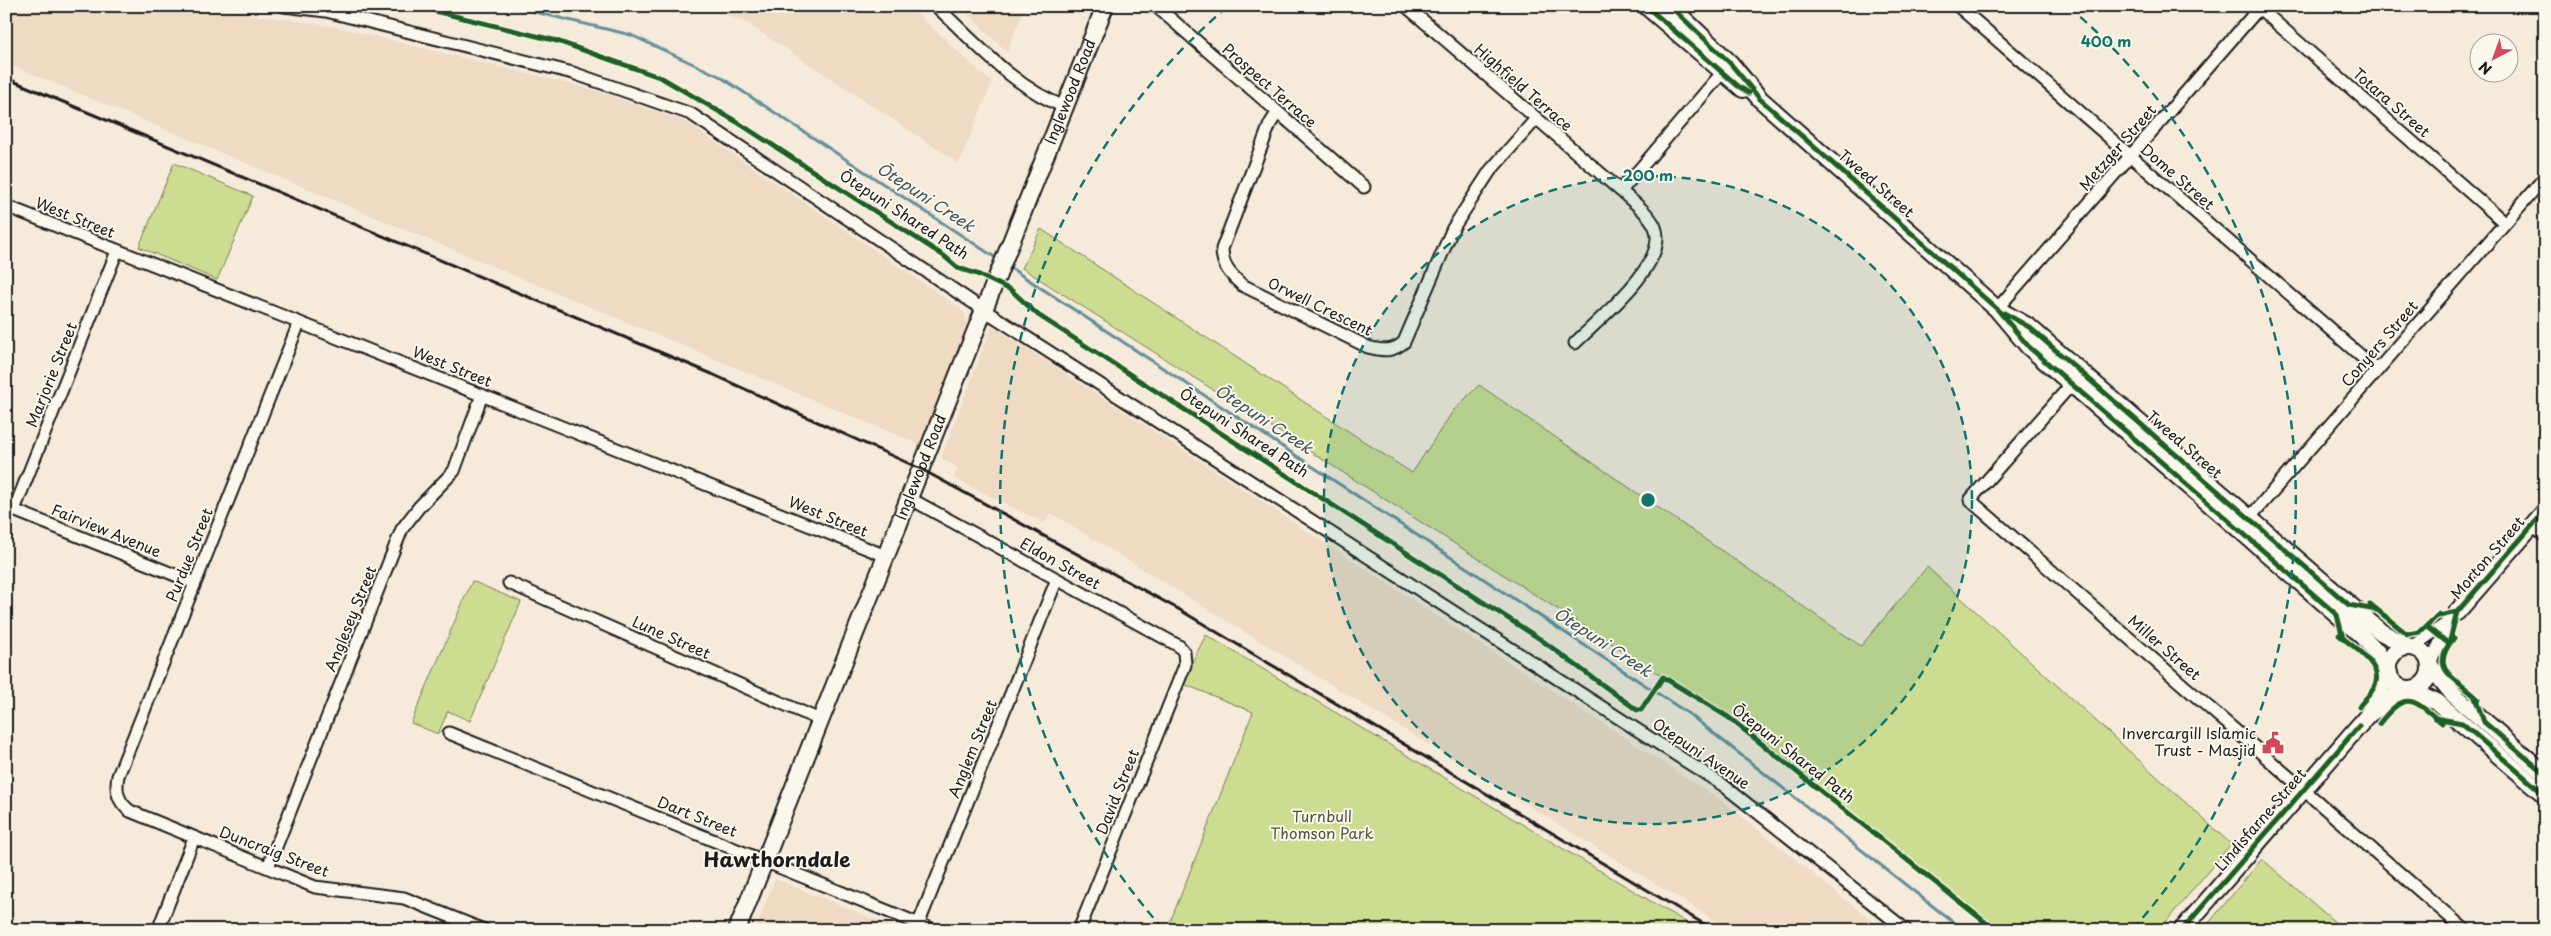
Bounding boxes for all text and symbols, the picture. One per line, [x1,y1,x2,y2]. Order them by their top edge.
text: 400 m [2081,29,2131,52]
north arrow [2468,32,2518,82]
street label: Inglewood Road [1038,35,1101,148]
street label: Prospect Terrace [1218,37,1322,133]
street label: Highfield Terrace [1470,38,1578,136]
text: N [2474,57,2496,80]
street label: Totara Street [2348,62,2436,142]
street label: Metzger Street [2073,99,2161,195]
street label: Dome Street [2136,137,2220,215]
street label: Tweed Street [1834,143,1920,222]
water label: Ōtepuni Creek [873,155,981,238]
street label: Ōtepuni Shared Path [836,163,974,264]
text: 200 m [1623,163,1673,186]
street label: West Street [32,190,119,243]
street label: Orwell Crescent [1264,270,1377,341]
street label: Conyers Street [2335,295,2423,391]
street label: Marjorie Street [19,318,82,430]
street label: West Street [409,339,496,392]
water label: Ōtepuni Creek [1211,377,1319,460]
street label: Ōtepuni Shared Path [1176,381,1314,482]
street label: Tweed Street [2142,404,2228,483]
street label: Inglewood Road [888,411,951,523]
street label: West Street [785,489,872,542]
centre of rings [1639,491,1657,509]
street label: Fairview Avenue [48,497,165,562]
street label: Purdue Street [159,504,218,605]
street label: Morton Street [2444,511,2529,603]
street label: Eldon Street [1016,531,1105,594]
street label: Anglesey Street [318,562,381,675]
water label: Ōtepuni Creek [1550,600,1658,683]
street label: Lune Street [629,609,714,664]
street label: Miller Street [2123,609,2207,685]
street label: Anglem Street [941,696,1002,801]
street label: Ōtepuni Shared Path [1728,698,1860,808]
street label: Otepuni Avenue [1648,712,1755,794]
place label: Invercargill Islamic Trust - Masjid [2122,721,2256,761]
public building icon: Invercargill Islamic Trust - Masjid [2260,730,2286,756]
street label: David Street [1089,745,1144,838]
street label: Lindisfarne Street [2209,762,2311,876]
street label: Dart Street [654,789,741,842]
park label: Turnbull Thomson Park [1270,804,1374,844]
street label: Duncraig Street [216,819,333,882]
district label: Hawthorndale [703,844,851,874]

